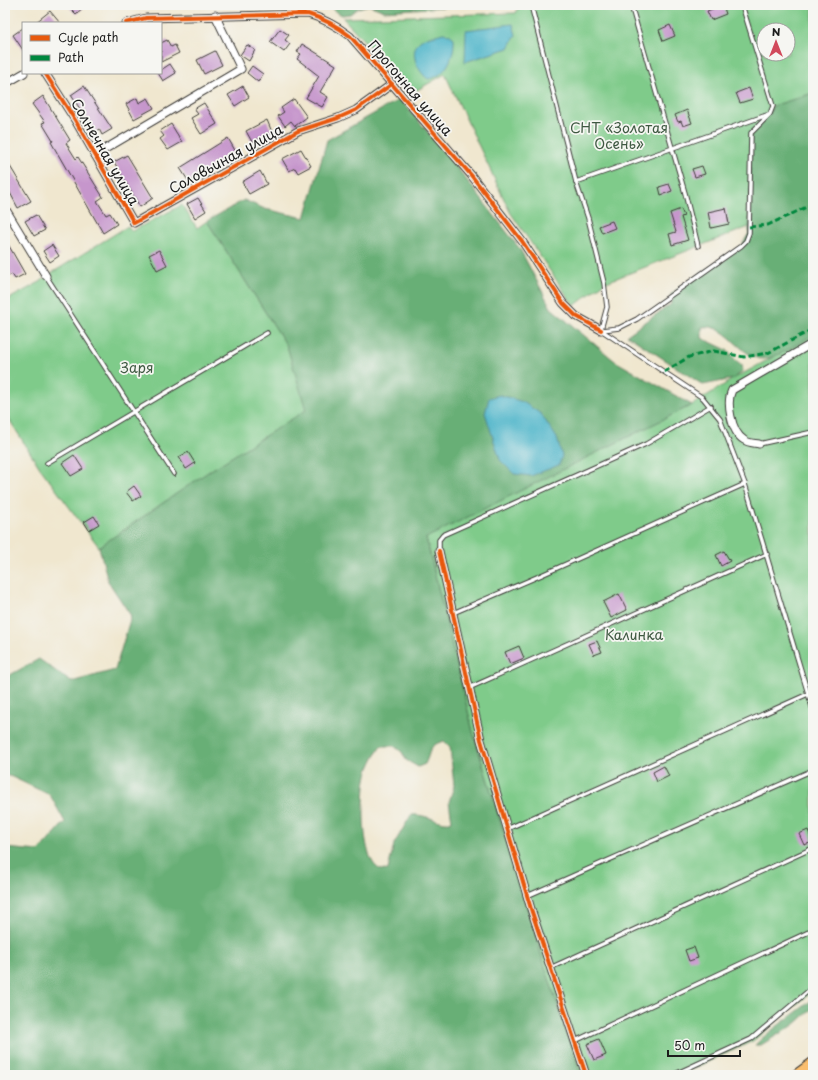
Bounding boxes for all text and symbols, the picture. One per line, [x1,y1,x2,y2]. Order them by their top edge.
legend [22,22,162,74]
north arrow [756,22,796,62]
text: N [772,23,781,40]
text: Cycle path [58,28,119,46]
street label: Прогонная улица [363,35,458,140]
text: Path [58,48,84,66]
street label: Солнечная улица [66,94,145,209]
park label: СНТ «Золотая Осень» [570,117,668,154]
street label: Соловьиная улица [165,118,287,199]
park label: Заря [120,357,154,378]
park label: Калинка [605,624,663,645]
scale bar [668,1032,740,1058]
text: 50 m [674,1036,705,1054]

